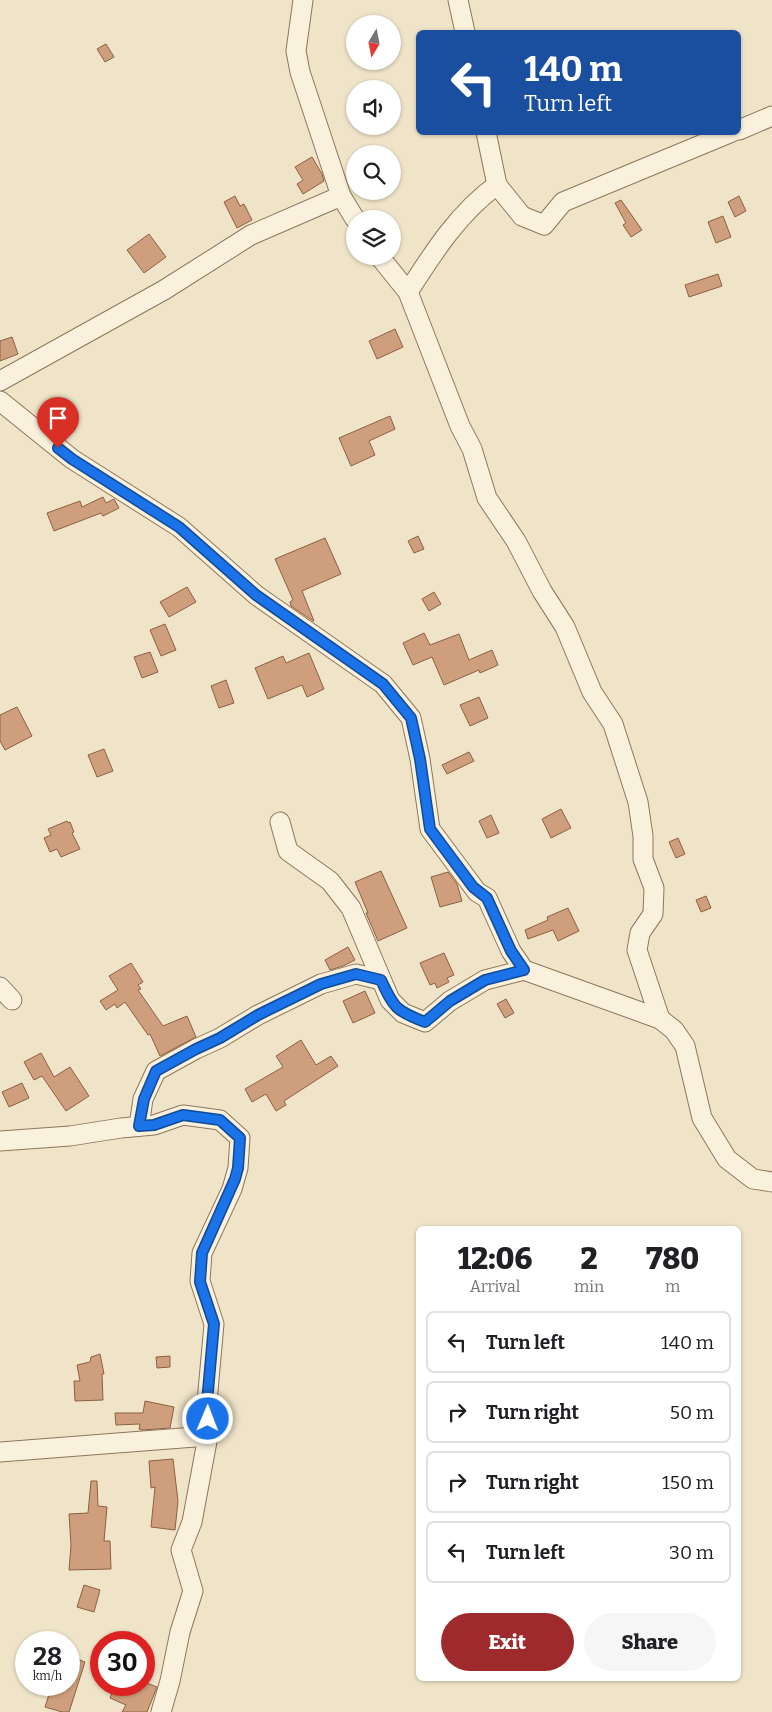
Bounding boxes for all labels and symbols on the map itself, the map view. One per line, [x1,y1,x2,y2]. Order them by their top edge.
north arrow [346,15,401,70]
pin [37,397,79,448]
position arrow [181,1392,233,1444]
speed limit sign: 30 [90,1631,155,1696]

